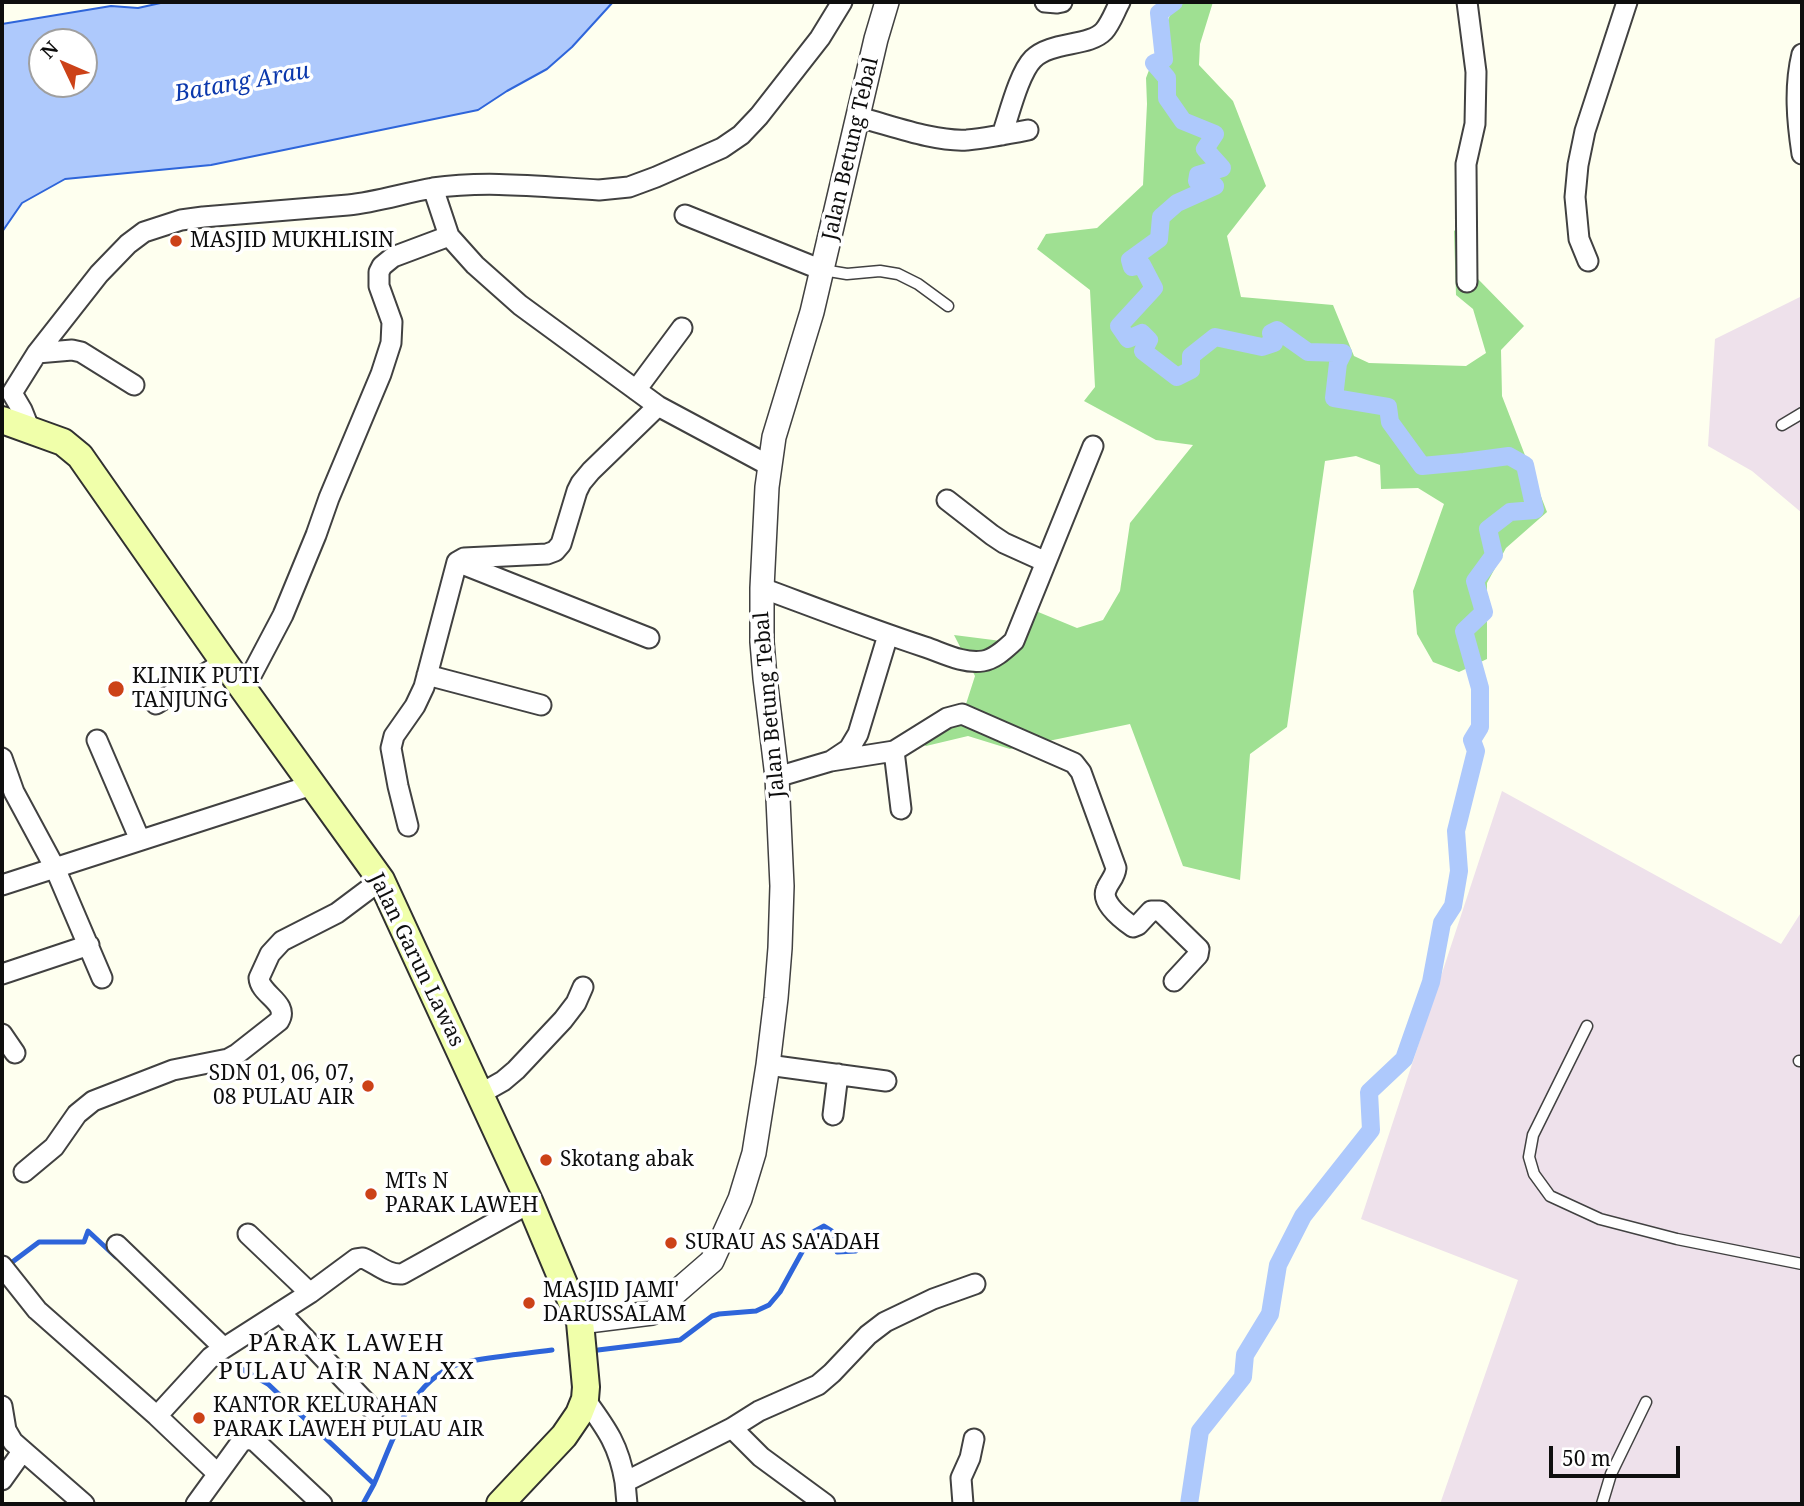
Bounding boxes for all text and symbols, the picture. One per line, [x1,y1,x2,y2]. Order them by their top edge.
north arrow [28,28,98,98]
text: N [35,35,64,64]
street label: Jalan Betung Tebal [818,55,884,243]
water label: Batang Arau [172,58,312,108]
place label: MASJID MUKHLISIN [190,228,394,254]
marker: MASJID MUKHLISIN [168,233,184,249]
street label: Jalan Betung Tebal [749,611,791,799]
place label: KLINIK PUTI TANJUNG [132,664,260,714]
marker: KLINIK PUTI TANJUNG [106,679,126,699]
street label: Jalan Garun Lawas [363,869,469,1051]
place label: SDN 01, 06, 07, 08 PULAU AIR [209,1061,354,1111]
marker: SDN 01, 06, 07, 08 PULAU AIR [360,1078,376,1094]
place label: Skotang abak [560,1147,694,1173]
marker: Skotang abak [538,1152,554,1168]
place label: MTs N PARAK LAWEH [385,1169,538,1219]
marker: MTs N PARAK LAWEH [363,1186,379,1202]
place label: SURAU AS SA'ADAH [685,1230,880,1256]
marker: SURAU AS SA'ADAH [663,1235,679,1251]
place label: MASJID JAMI' DARUSSALAM [543,1278,686,1328]
marker: MASJID JAMI' DARUSSALAM [521,1295,537,1311]
district label: PARAK LAWEH PULAU AIR NAN XX [220,1330,474,1386]
place label: KANTOR KELURAHAN PARAK LAWEH PULAU AIR [213,1393,484,1443]
marker: KANTOR KELURAHAN PARAK LAWEH PULAU AIR [191,1410,207,1426]
scale bar [1552,1432,1683,1476]
text: 50 m [1562,1444,1611,1472]

